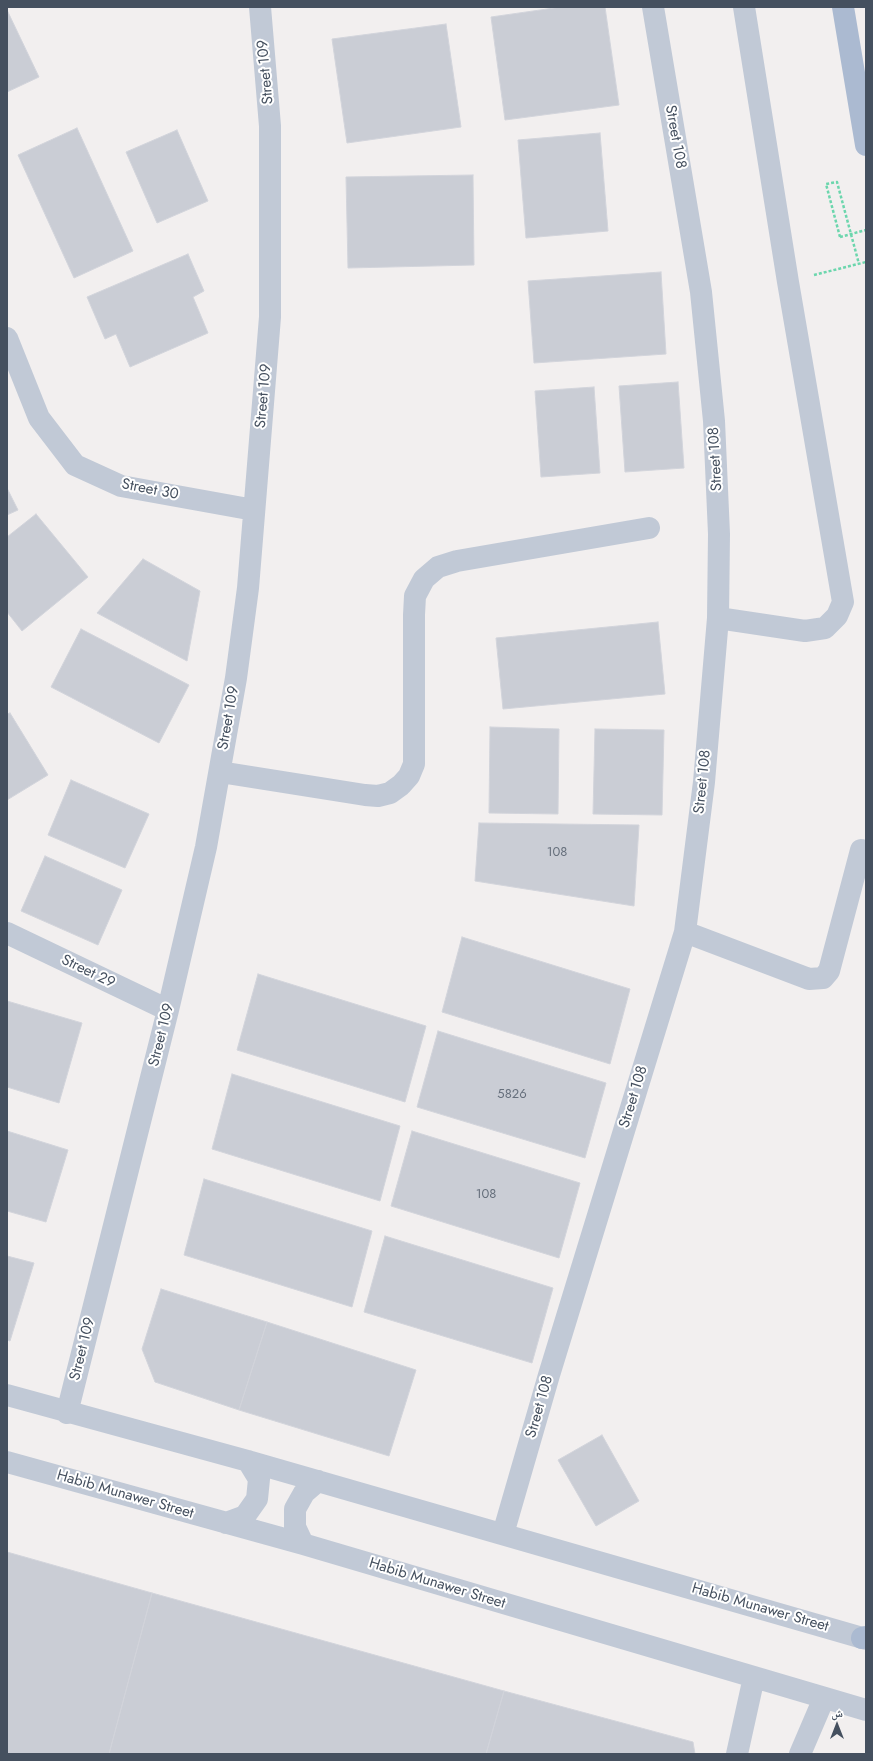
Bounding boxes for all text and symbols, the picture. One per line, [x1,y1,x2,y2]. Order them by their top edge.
street label: Street 109 [254,39,278,105]
street label: Street 108 [661,104,689,170]
street label: Street 109 [252,363,276,429]
street label: Street 108 [705,426,727,492]
street label: Street 30 [120,476,180,504]
street label: Street 109 [215,685,243,751]
street label: Street 108 [691,749,715,815]
house number: 108 [547,845,567,861]
street label: Street 29 [58,951,118,993]
street label: Street 109 [145,1001,179,1069]
street label: Street 108 [616,1064,652,1130]
house number: 5826 [497,1087,527,1103]
house number: 108 [476,1187,496,1203]
street label: Street 109 [66,1315,100,1383]
street label: Street 108 [522,1374,558,1440]
street label: Habib Munawer Street [54,1467,196,1523]
street label: Habib Munawer Street [367,1555,507,1613]
street label: Habib Munawer Street [689,1580,831,1636]
north arrow [817,1705,857,1745]
text: ش [831,1705,843,1721]

